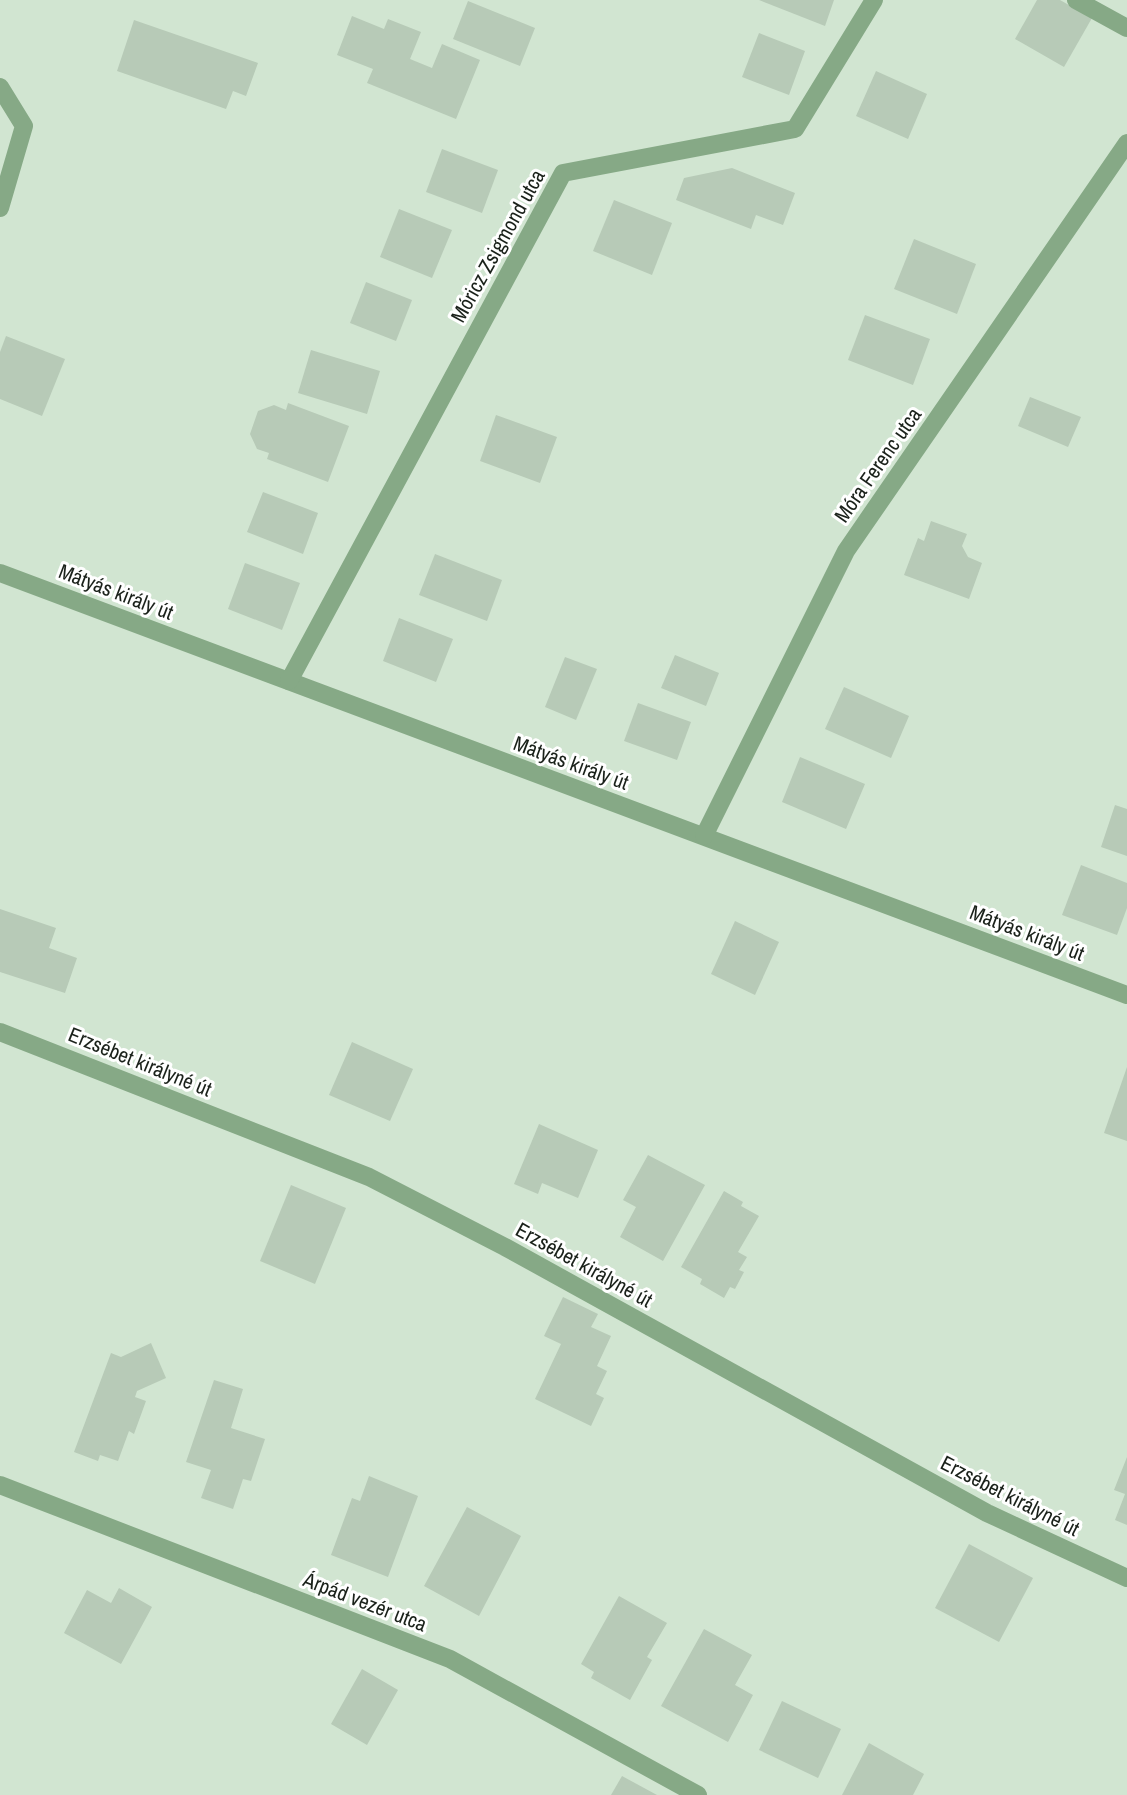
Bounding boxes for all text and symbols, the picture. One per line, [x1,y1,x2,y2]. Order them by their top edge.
street label: Móricz Zsigmond utca [444,164,552,327]
street label: Móra Ferenc utca [827,401,928,528]
street label: Mátyás király út [55,556,178,627]
street label: Mátyás király út [510,728,633,797]
street label: Mátyás király út [966,897,1089,968]
street label: Erzsébet királyné út [64,1020,216,1104]
street label: Erzsébet királyné út [511,1215,658,1314]
street label: Erzsébet királyné út [936,1448,1085,1543]
street label: Árpád vezér utca [298,1564,432,1639]

